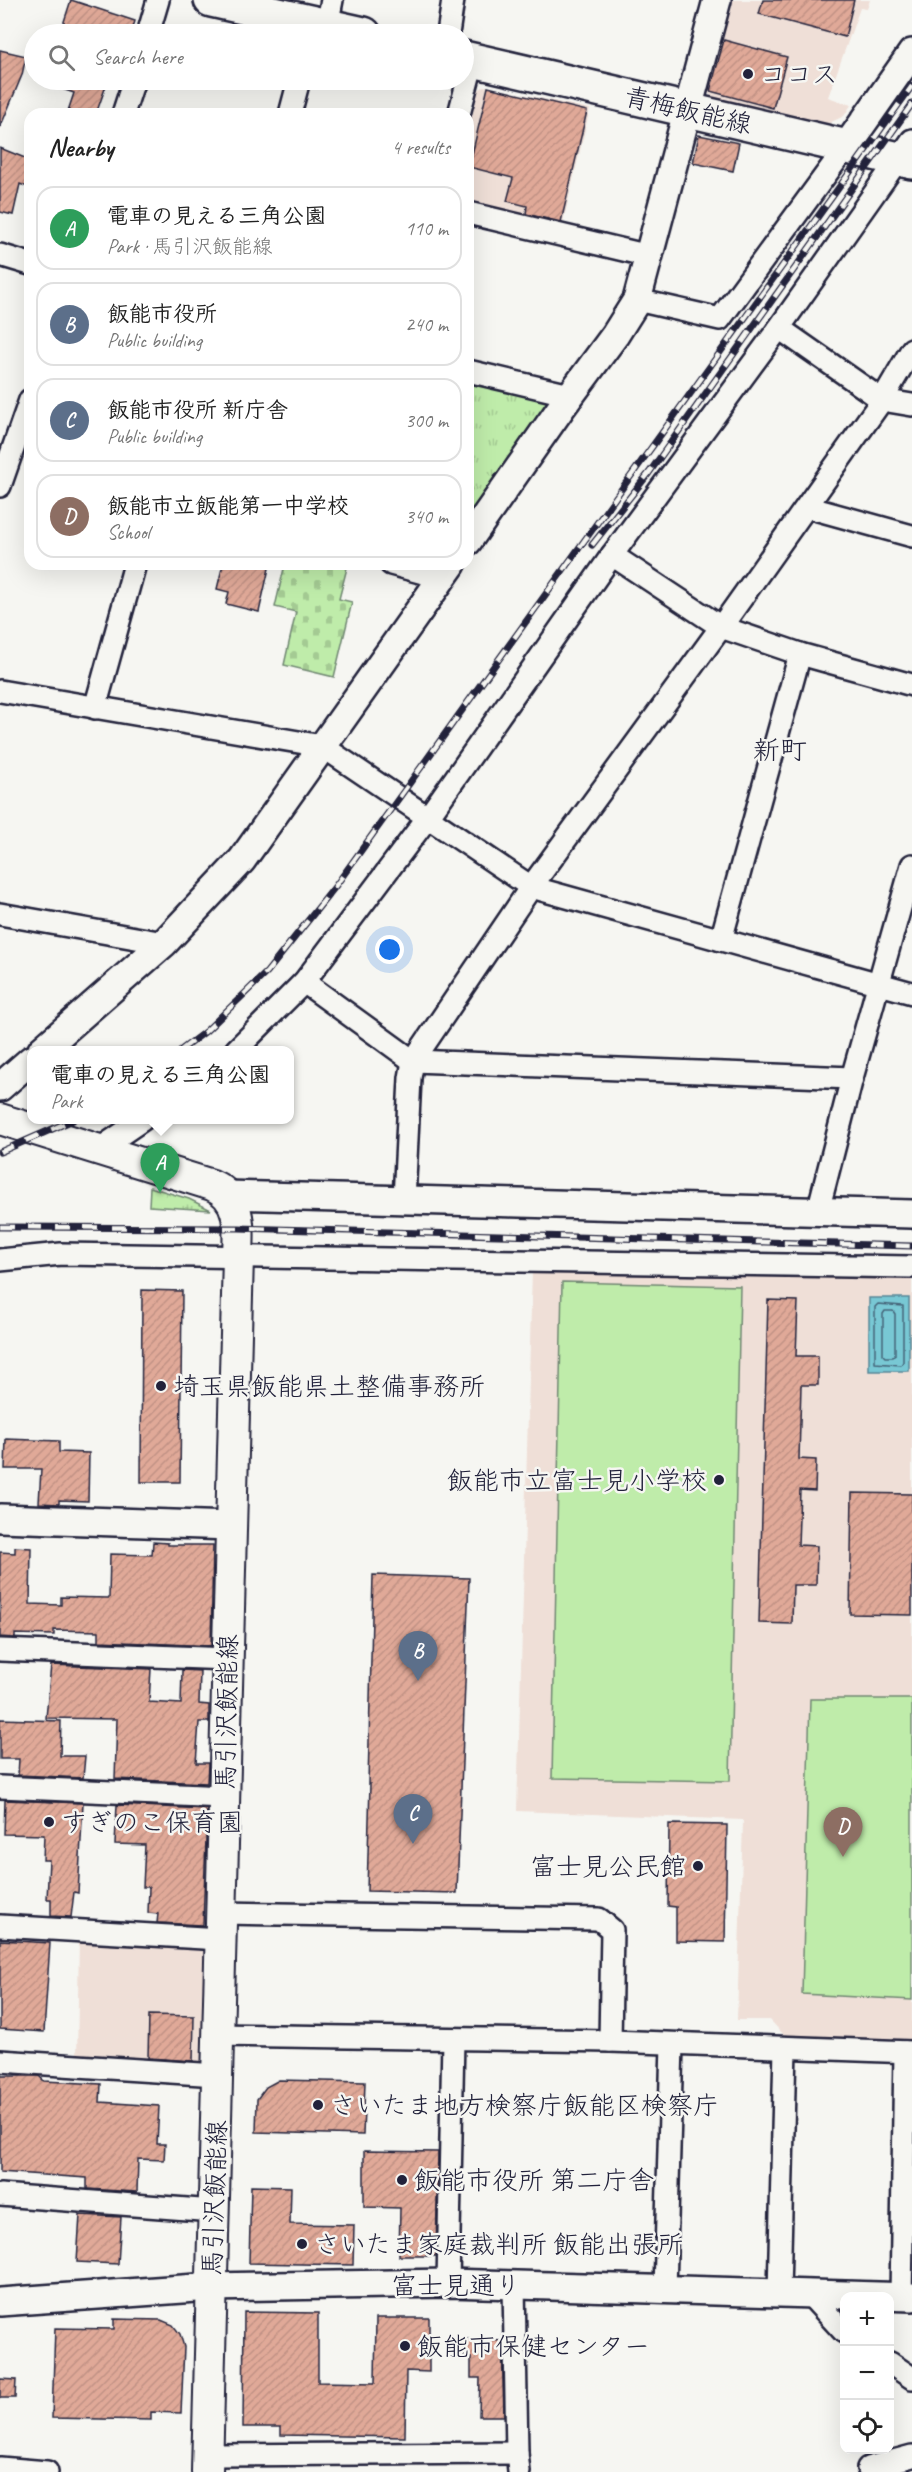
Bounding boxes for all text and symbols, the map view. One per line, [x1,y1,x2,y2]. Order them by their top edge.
search box [24,24,474,90]
icon: search [45,41,78,74]
text: Search here [93,43,183,71]
place label: ココス [760,58,838,91]
marker: ココス [741,67,755,81]
street label: 青梅飯能線 [621,80,755,141]
text: Nearby [48,131,113,164]
text: 4 results [391,135,450,160]
text: 電車の見える三角公園 [107,202,326,230]
text: A [64,216,75,241]
text: 110 m [405,216,448,241]
text: Park · 馬引沢飯能線 [107,234,272,259]
text: 飯能市役所 [107,300,217,328]
text: B [64,312,75,337]
text: 240 m [405,312,448,337]
text: Public building [107,328,202,353]
text: 飯能市役所 新庁舎 [107,396,288,424]
text: C [65,408,74,433]
text: 300 m [405,408,448,433]
text: Public building [107,424,202,449]
text: 飯能市立飯能第一中学校 [107,492,349,520]
text: D [64,504,75,529]
text: 340 m [405,504,448,529]
text: School [107,520,150,545]
district label: 新町 [753,733,807,767]
your location [375,935,404,964]
popup [27,1046,294,1124]
text: 電車の見える三角公園 [51,1061,270,1089]
text: Park [51,1089,83,1114]
pin: A [140,1144,180,1193]
place label: 埼玉県飯能県土整備事務所 [173,1370,485,1403]
marker: 埼玉県飯能県土整備事務所 [154,1379,168,1393]
place label: 飯能市立富士見小学校 [447,1464,707,1497]
marker: 飯能市立富士見小学校 [712,1473,726,1487]
pin: B [398,1632,438,1681]
street label: 馬引沢飯能線 [209,1634,244,1790]
pin: C [394,1794,432,1844]
place label: すぎのこ保育園 [61,1806,243,1839]
pin: D [824,1808,862,1857]
marker: すぎのこ保育園 [42,1815,56,1829]
place label: 富士見公民館 [530,1850,686,1883]
marker: 富士見公民館 [691,1859,705,1873]
place label: さいたま地方検察庁飯能区検察庁 [330,2089,719,2122]
marker: さいたま地方検察庁飯能区検察庁 [311,2098,325,2112]
street label: 馬引沢飯能線 [195,2119,234,2277]
place label: 飯能市役所 第二庁舎 [414,2164,654,2197]
marker: 飯能市役所 第二庁舎 [395,2173,409,2187]
place label: さいたま家庭裁判所 飯能出張所 [314,2228,683,2261]
marker: さいたま家庭裁判所 飯能出張所 [295,2237,309,2251]
street label: 富士見通り [391,2269,521,2302]
map controls [840,2292,894,2454]
button: + [840,2292,894,2346]
place label: 飯能市保健センター [417,2330,650,2363]
marker: 飯能市保健センター [398,2339,412,2353]
button: − [840,2346,894,2400]
button: locate [840,2400,894,2454]

